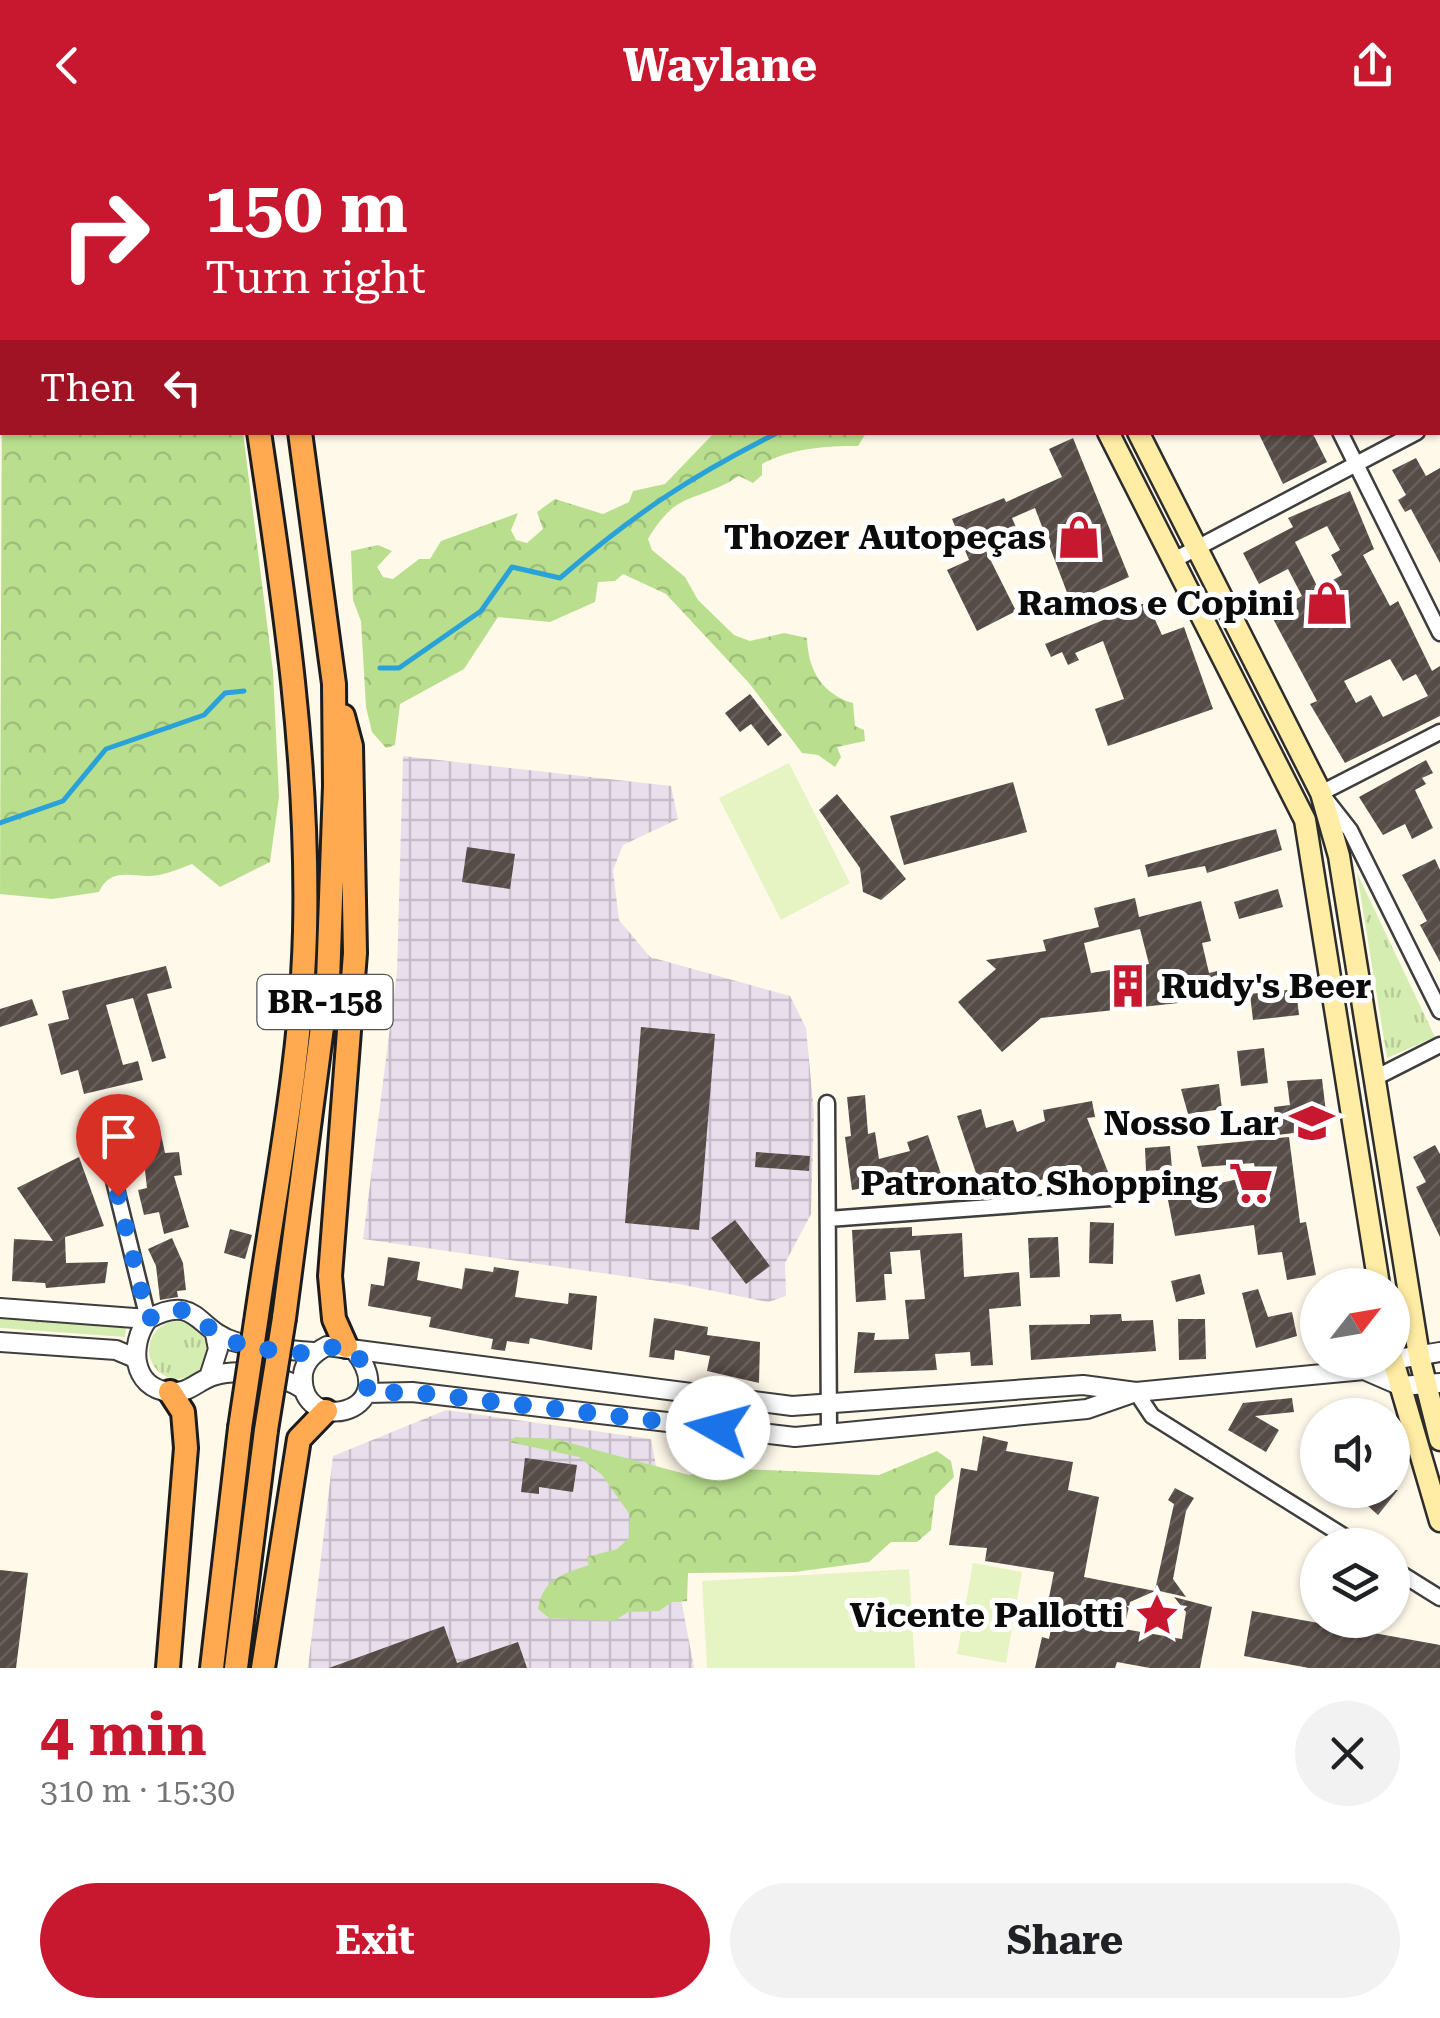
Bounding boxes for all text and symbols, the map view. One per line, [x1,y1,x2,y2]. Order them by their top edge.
icon: back [40,38,95,93]
icon: share [1345,38,1400,93]
text: Waylane [623,39,817,92]
text: 150 m [205,167,408,249]
icon: right [40,170,170,300]
text: Turn right [205,251,426,304]
icon: left [155,360,210,415]
text: Then [40,366,135,410]
shop icon: Thozer Autopeças [1055,513,1103,561]
place label: Thozer Autopeças [724,517,1046,558]
shop icon: Ramos e Copini [1303,579,1351,627]
place label: Ramos e Copini [1017,583,1294,624]
building icon: Rudy's Beer [1104,962,1152,1010]
place label: Rudy's Beer [1161,966,1371,1007]
road number: BR-158 [258,975,392,1029]
pin [76,1094,161,1197]
school or university icon: Nosso Lar [1288,1099,1336,1147]
place label: Nosso Lar [1103,1103,1279,1144]
icon: arrive [91,1109,146,1164]
supermarket icon: Patronato Shopping [1227,1159,1275,1207]
place label: Patronato Shopping [861,1163,1218,1204]
north arrow [1300,1268,1410,1378]
map controls [1300,1268,1410,1638]
position arrow [666,1376,770,1480]
button: sound [1300,1398,1410,1508]
button: layers [1300,1528,1410,1638]
place icon: Vicente Pallotti [1133,1591,1181,1639]
place label: Vicente Pallotti [849,1595,1124,1636]
text: 4 min [40,1699,207,1770]
button: close [1295,1701,1400,1806]
text: 310 m · 15:30 [40,1772,235,1810]
button: Exit [40,1883,710,1998]
button: Share [730,1883,1400,1998]

